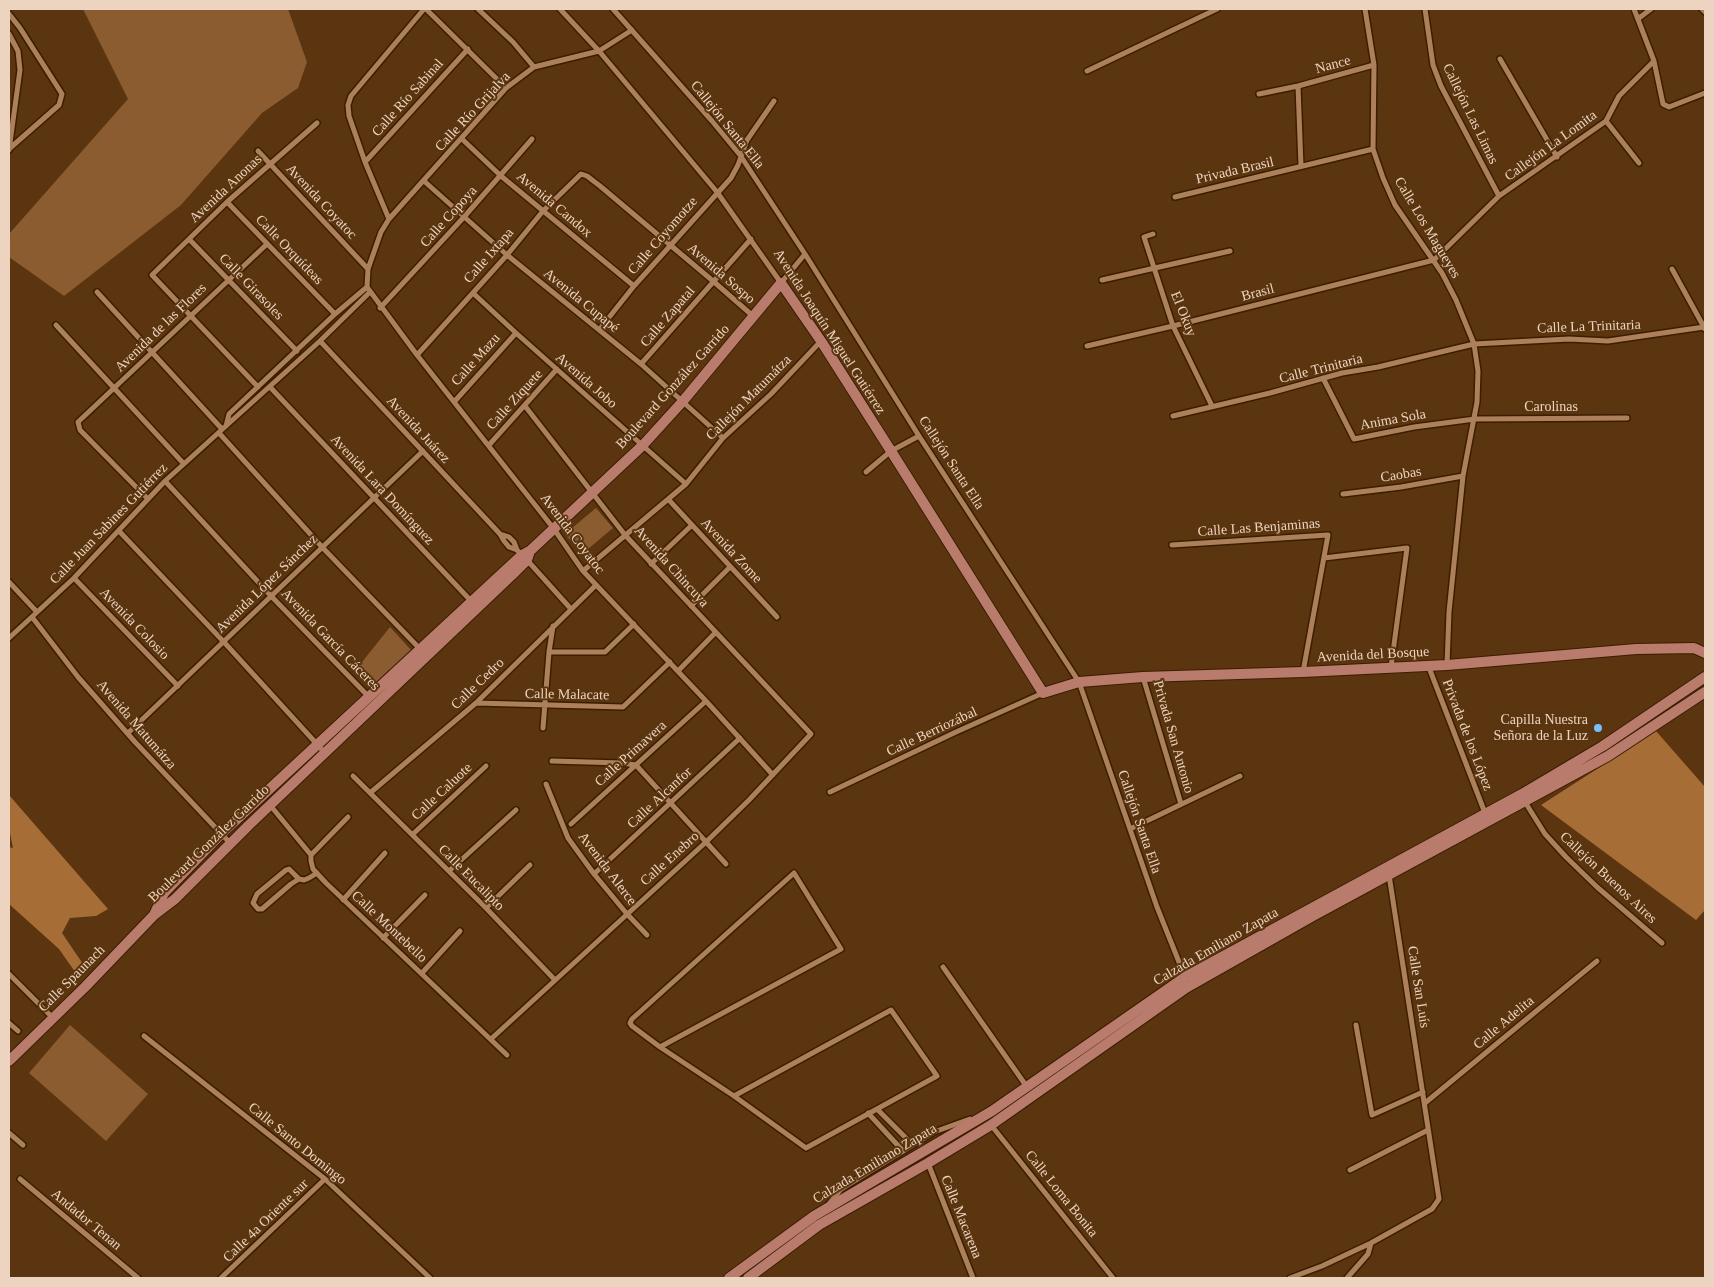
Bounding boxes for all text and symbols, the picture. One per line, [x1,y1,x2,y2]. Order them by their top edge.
street label: Nance [1314,52,1352,78]
street label: Calle Río Sabinal [369,56,447,140]
street label: Callejón Las Limas [1438,61,1502,167]
street label: Calle Río Grijalva [432,69,514,155]
street label: Callejón Santa Ella [686,78,768,172]
street label: Callejón La Lomita [1502,107,1600,185]
street label: Avenida Anonas [186,151,266,227]
street label: Privada Brasil [1194,154,1276,188]
street label: Avenida Coyatoc [282,161,360,243]
street label: Avenida Candox [513,169,595,241]
street label: Calle Los Magueyes [1390,174,1464,282]
street label: Calle Copoya [417,183,481,251]
street label: Calle Coyomotze [625,194,701,278]
street label: Calle Orquídeas [251,212,327,288]
street label: Calle Ixtapa [460,225,518,287]
street label: Avenida Sospo [684,240,758,308]
street label: Avenida Joaquín Miguel Gutiérrez [769,246,889,418]
street label: Calle Girasoles [215,250,287,324]
street label: Avenida Cupapé [540,265,622,337]
street label: Avenida de las Flores [112,280,210,376]
street label: Brasil [1240,281,1276,305]
street label: Calle Zapatal [637,283,699,351]
street label: El Okuy [1166,289,1200,339]
street label: Calle La Trinitaria [1537,317,1641,337]
street label: Boulevard González Garrido [613,321,733,453]
street label: Calle Mazu [448,330,504,390]
street label: Avenida Jobo [552,350,620,412]
street label: Calle Trinitaria [1278,351,1364,387]
street label: Callejón Matumátza [703,352,795,444]
street label: Calle Ziquete [483,366,547,434]
street label: Avenida Juárez [383,393,453,467]
street label: Carolinas [1524,399,1578,415]
street label: Anima Sola [1359,406,1427,434]
street label: Callejón Santa Ella [915,413,987,513]
street label: Avenida Lara Domínguez [327,431,437,549]
street label: Calle Juan Sabines Gutiérrez [47,460,171,588]
street label: Caobas [1379,463,1423,487]
street label: Avenida Coyatoc [536,490,608,578]
street label: Avenida Zome [697,515,765,587]
street label: Calle Las Benjaminas [1197,515,1321,541]
street label: Avenida Chincuya [630,523,712,611]
street label: Avenida López Sánchez [213,531,321,637]
street label: Avenida Colosio [95,585,173,663]
street label: Avenida García Cáceres [277,586,383,694]
street label: Avenida del Bosque [1316,644,1430,666]
street label: Calle Cedro [448,655,508,713]
street label: Avenida Matumátza [93,677,179,773]
street label: Privada de los López [1438,677,1496,793]
street label: Privada San Antonio [1149,679,1197,795]
street label: Calle Malacate [525,686,609,704]
street label: Calle Berriozábal [884,704,980,760]
place label: Capilla Nuestra Señora de la Luz [1494,712,1588,744]
street label: Calle Primavera [592,717,670,791]
marker: Capilla Nuestra Señora de la Luz [1592,722,1604,734]
street label: Calle Caluote [408,760,476,824]
street label: Calle Alcanfor [624,764,696,832]
street label: Callejón Santa Ella [1113,768,1165,876]
street label: Boulevard González Garrido [145,782,273,906]
street label: Calle Enebro [637,828,703,890]
street label: Avenida Alerce [574,829,640,909]
street label: Callejón Buenos Aires [1556,829,1660,927]
street label: Calle Eucalipto [434,841,508,915]
street label: Calle Montebello [348,888,430,966]
street label: Calzada Emiliano Zapata [1151,904,1281,990]
street label: Calle Spaunach [35,942,109,1016]
street label: Calle San Luís [1403,945,1433,1029]
street label: Calle Adelita [1470,993,1538,1053]
street label: Calle Santo Domingo [245,1099,349,1189]
street label: Calzada Emiliano Zapata [810,1120,940,1208]
street label: Calle Loma Bonita [1021,1147,1101,1241]
street label: Calle Macarena [937,1173,985,1261]
street label: Calle 4a Oriente sur [220,1176,312,1266]
street label: Andador Tenan [47,1186,125,1254]

